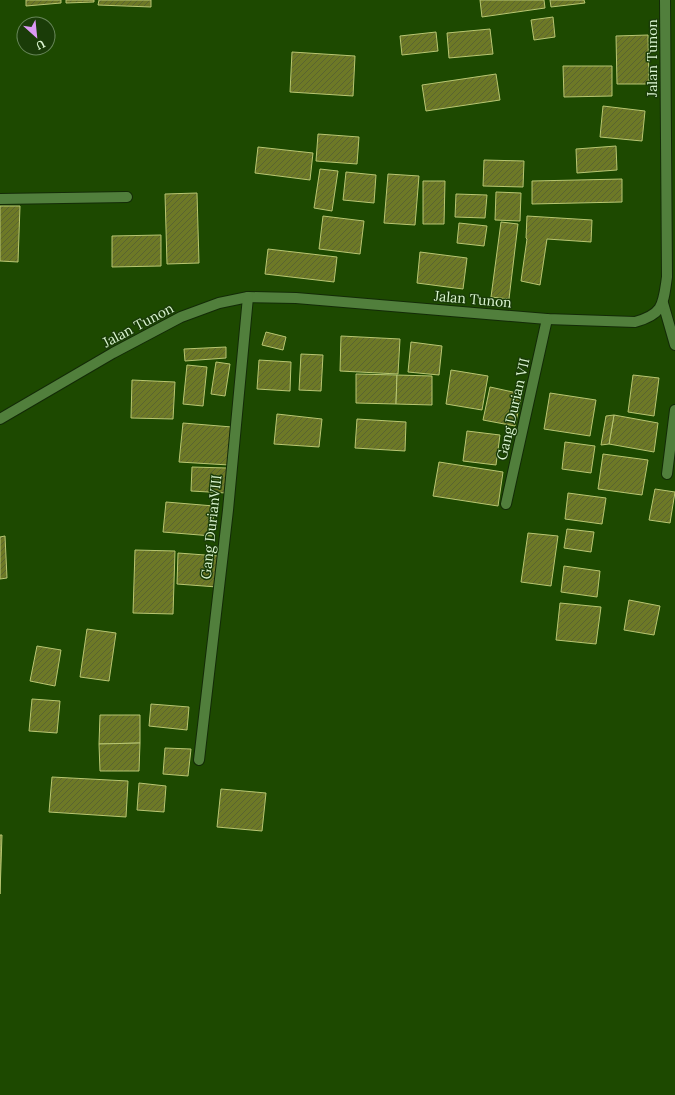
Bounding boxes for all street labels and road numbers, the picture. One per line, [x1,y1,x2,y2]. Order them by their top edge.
street label: Jalan Tunon [643,19,661,98]
street label: Jalan Tunon [432,287,513,311]
street label: Jalan Tunon [99,299,177,352]
street label: Gang Durian VII [492,356,534,462]
street label: Gang DurianVIII [197,474,225,580]

